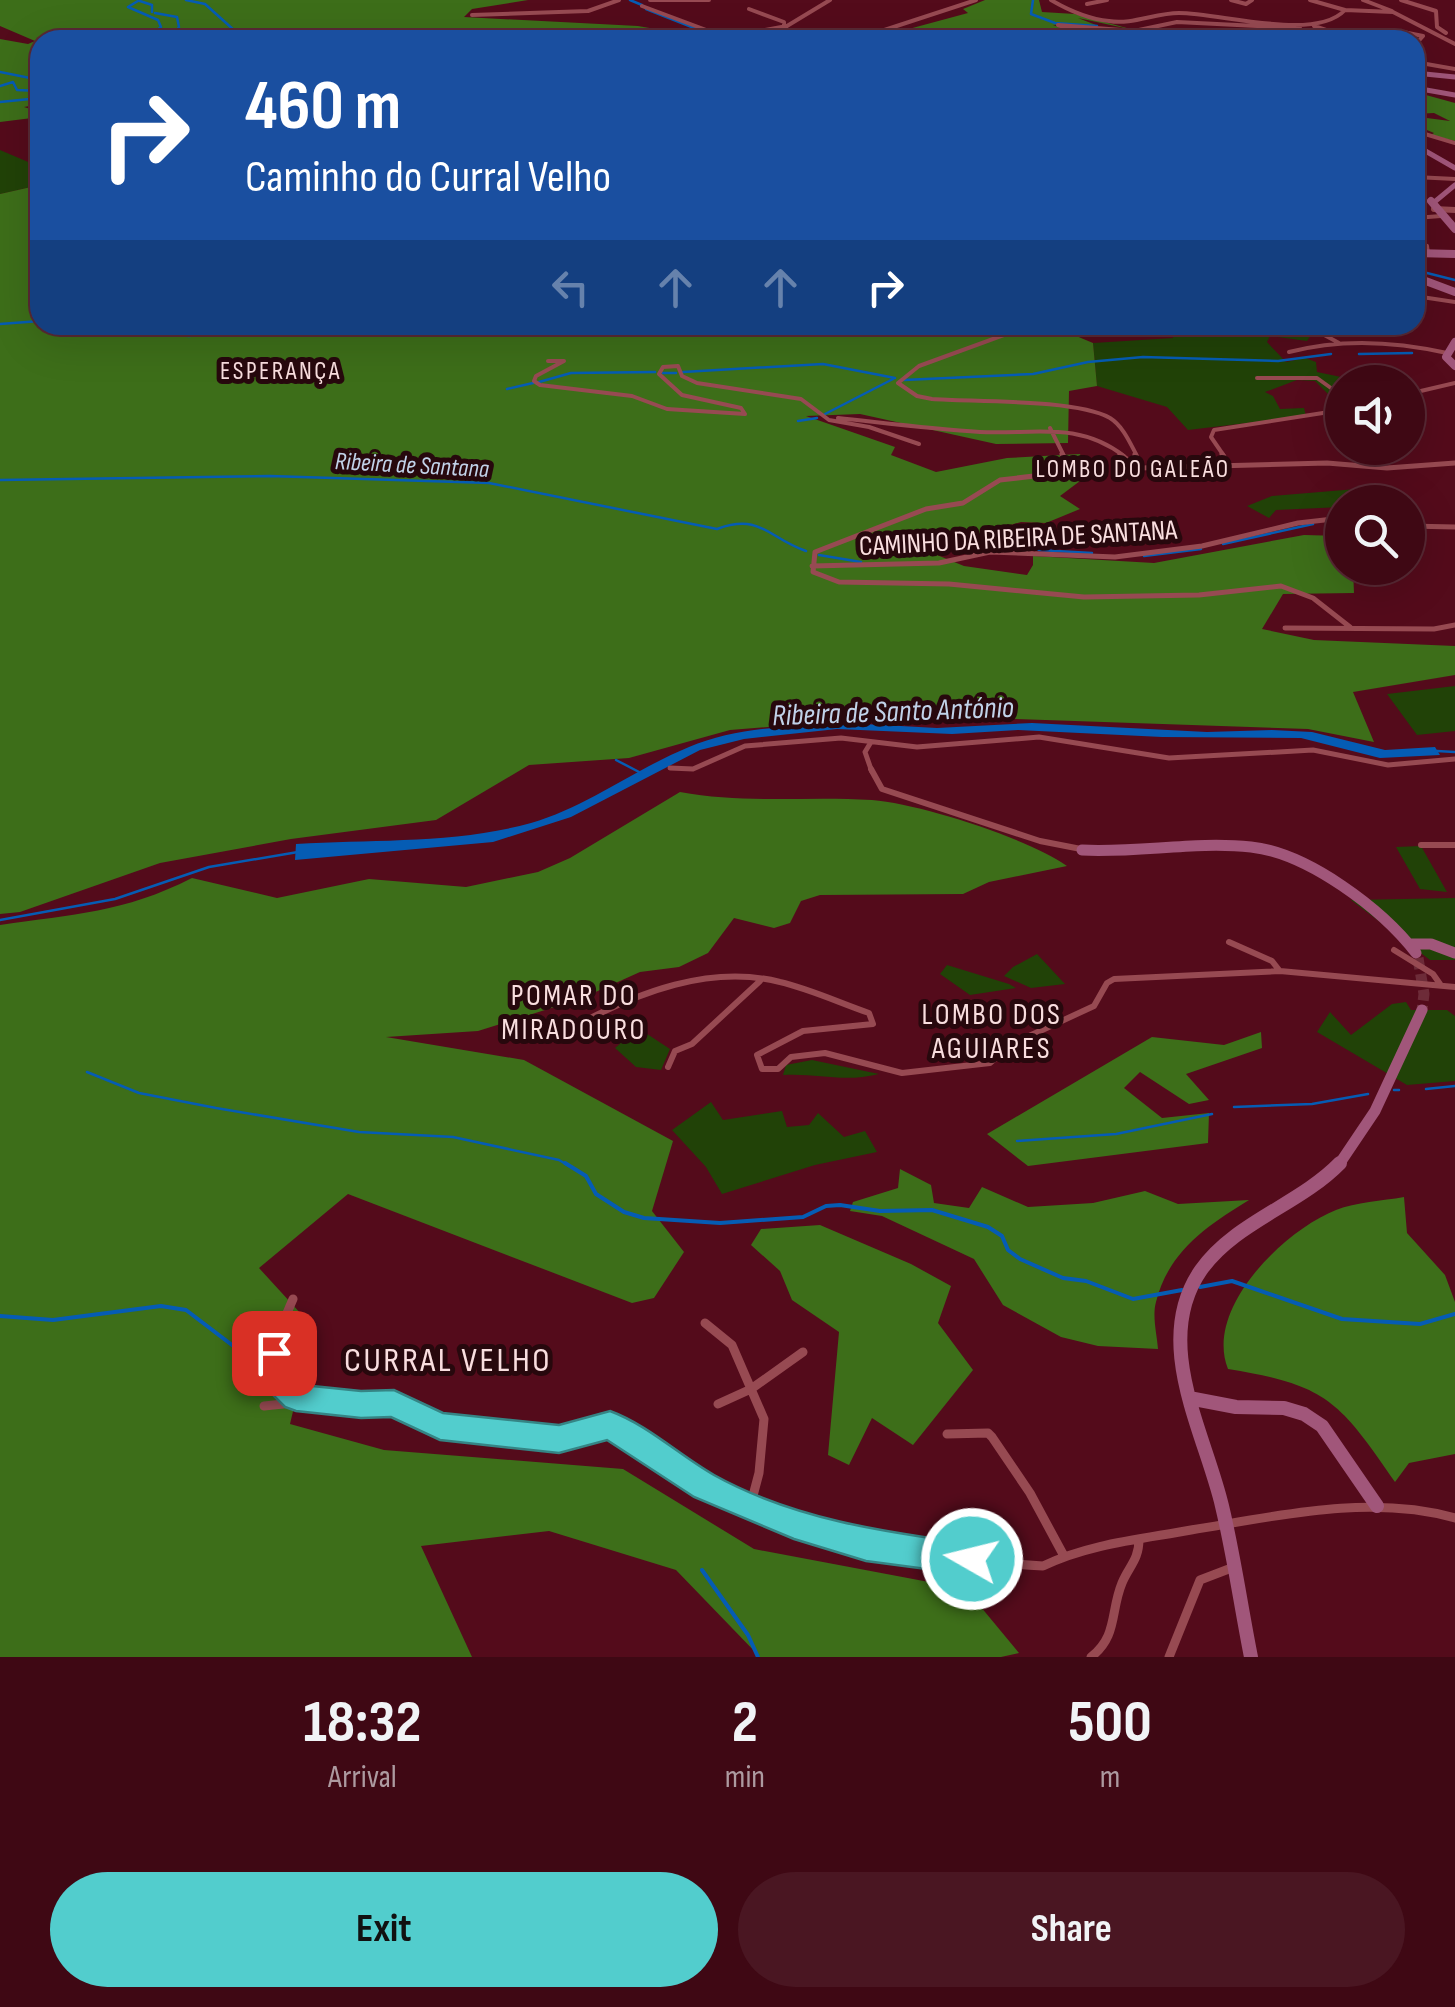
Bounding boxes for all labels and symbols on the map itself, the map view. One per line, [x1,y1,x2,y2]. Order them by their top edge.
district label: ESPERANÇA [220,356,342,387]
water label: Ribeira de Santana [334,446,490,485]
district label: LOMBO DO GALEÃO [1036,454,1230,485]
street label: CAMINHO DA RIBEIRA DE SANTANA [858,514,1179,563]
water label: Ribeira de Santo António [771,690,1015,734]
district label: POMAR DO MIRADOURO [501,978,647,1048]
district label: LOMBO DOS AGUIARES [922,997,1062,1067]
pin [232,1311,317,1396]
district label: CURRAL VELHO [344,1339,552,1382]
position arrow [920,1507,1024,1611]

